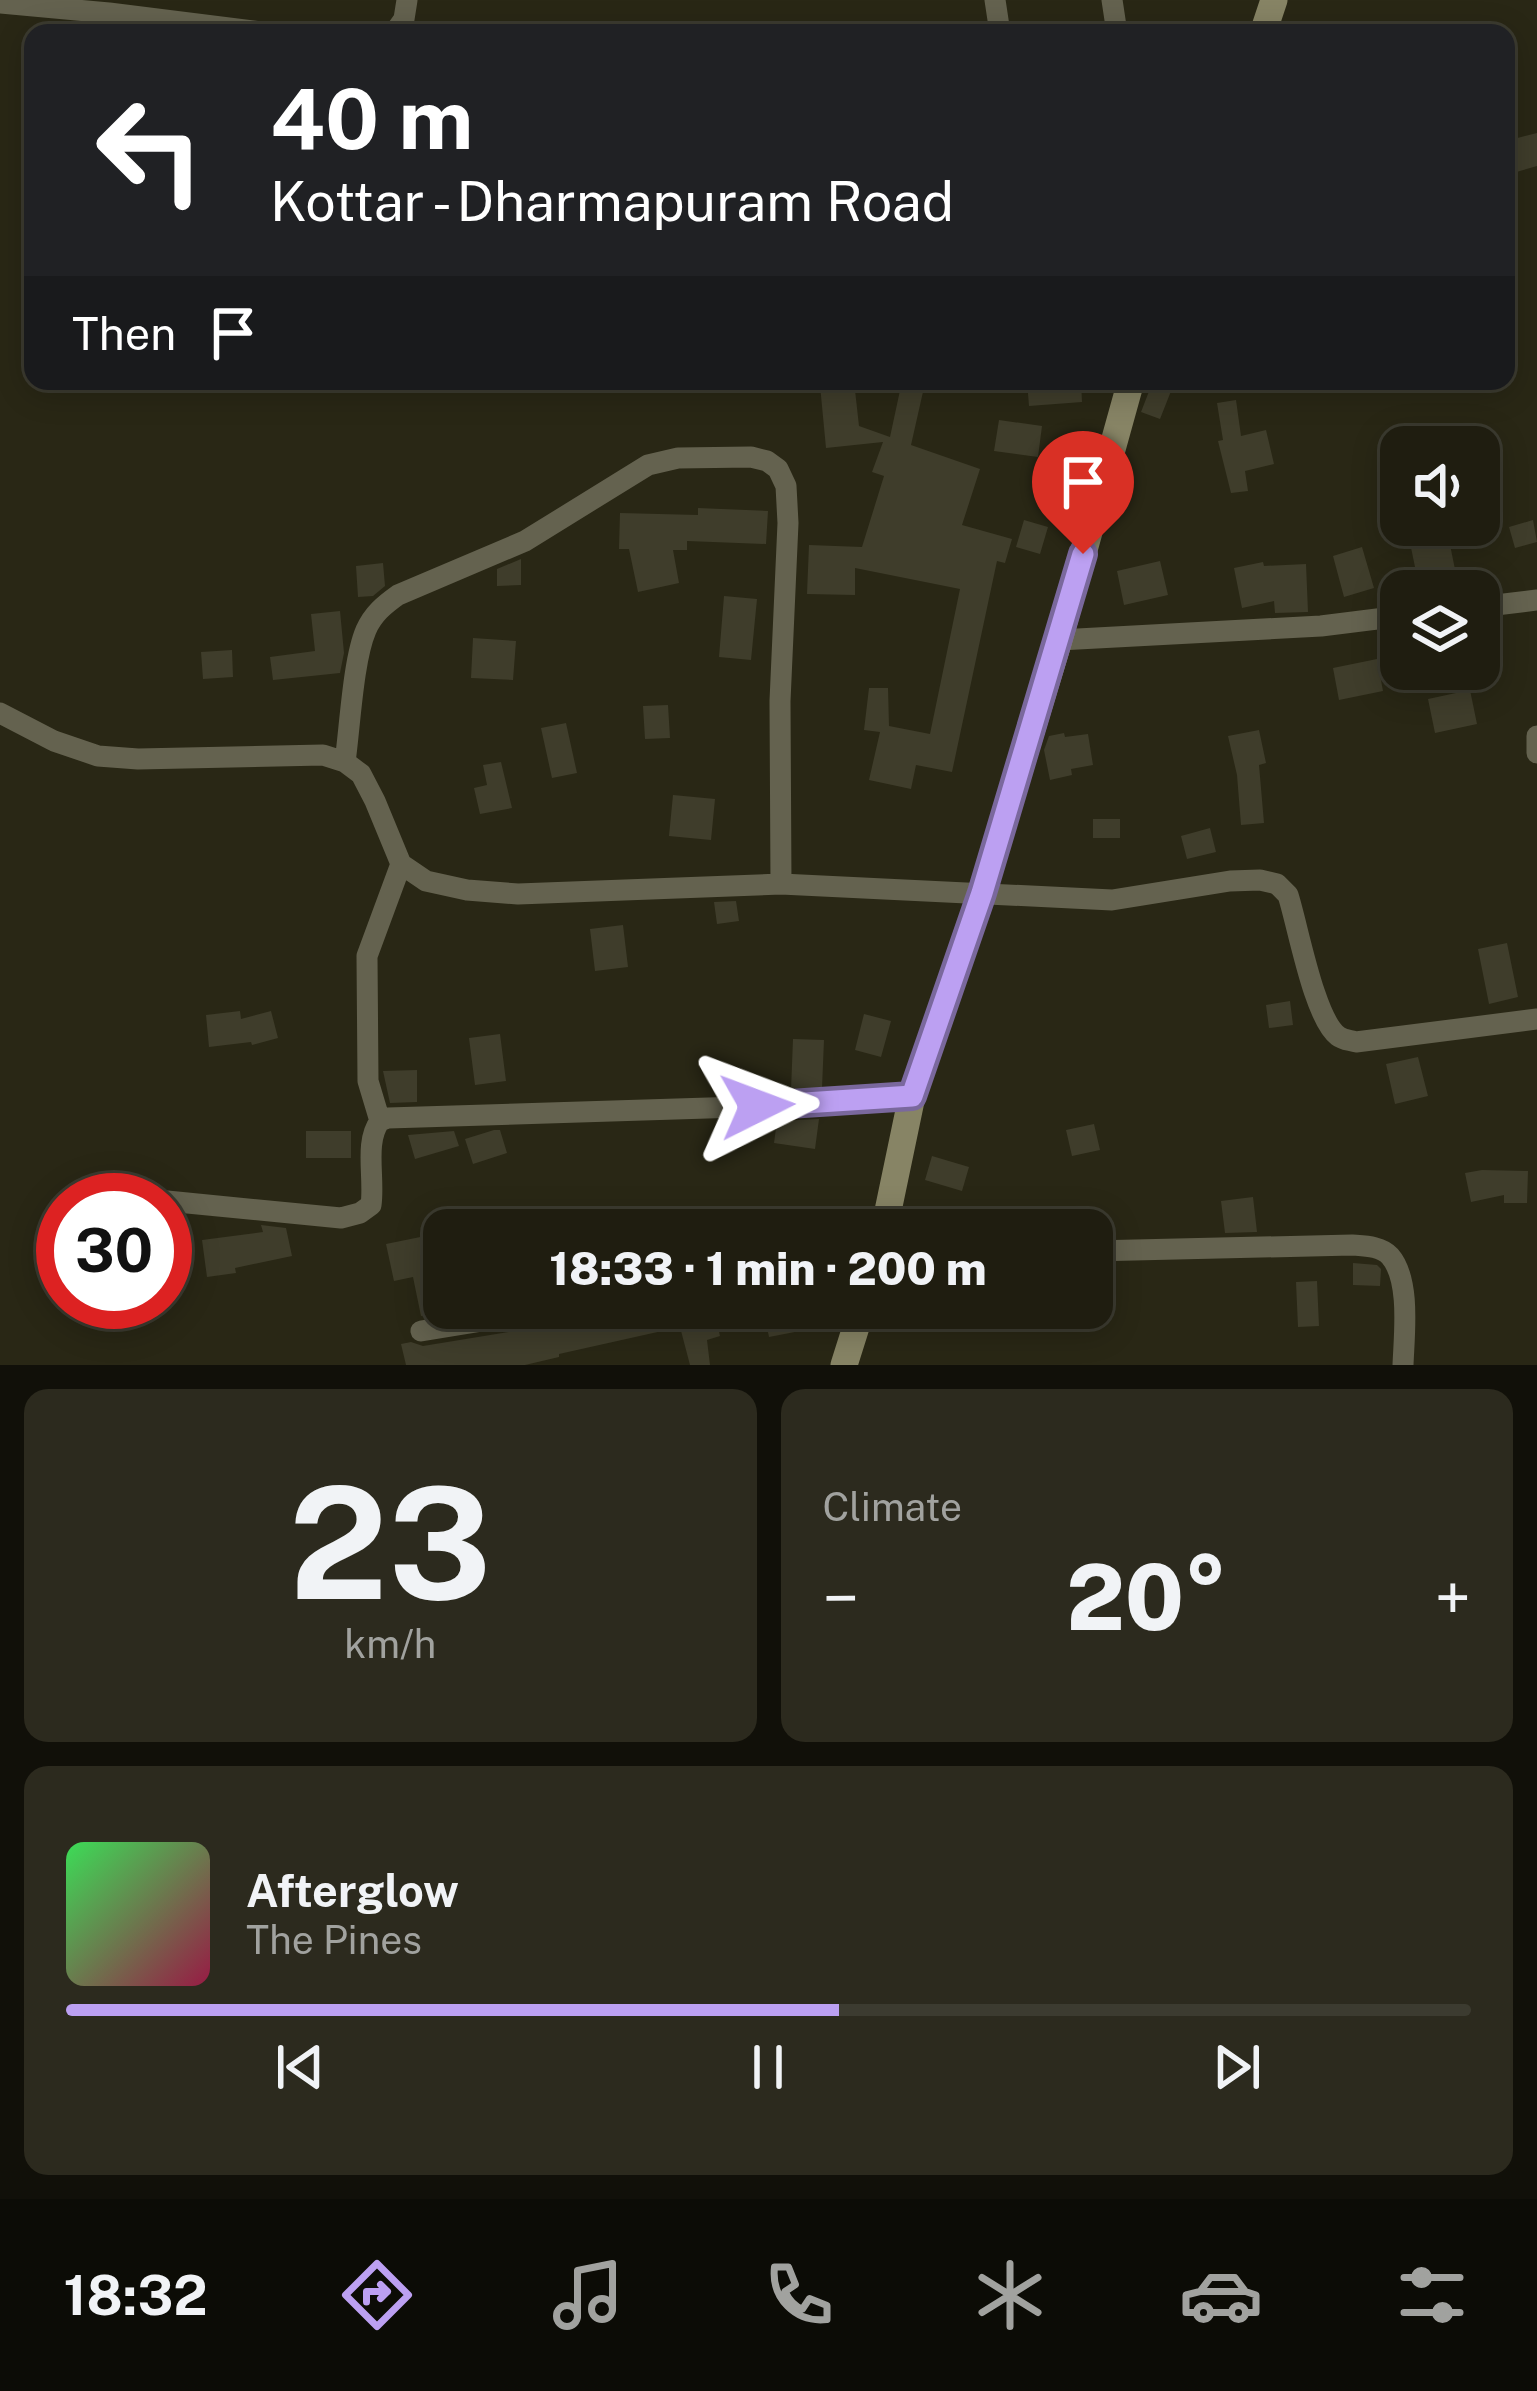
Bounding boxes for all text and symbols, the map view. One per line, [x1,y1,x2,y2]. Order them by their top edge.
text: 40 m [270,69,473,168]
icon: left [72,72,228,228]
text: Kottar - Dharmapuram Road [270,170,954,233]
icon: arrive [200,300,266,366]
text: Then [72,307,176,360]
map controls [1380,426,1500,690]
button: sound [1380,426,1500,546]
pin [1032,431,1134,554]
icon: arrive [1050,449,1116,515]
button: layers [1380,570,1500,690]
position arrow [694,1043,820,1169]
speed limit sign: 30 [36,1173,192,1329]
text: 18:33 · 1 min · 200 m [549,1242,987,1295]
text: 23 [289,1451,492,1634]
text: Climate [823,1484,962,1530]
text: 20° [1066,1544,1227,1650]
text: − [823,1559,859,1637]
text: + [1434,1559,1471,1637]
text: km/h [344,1621,436,1667]
text: Afterglow [246,1864,459,1917]
text: The Pines [246,1917,422,1963]
icon: previous [267,2034,333,2100]
icon: pause [735,2034,801,2100]
icon: next [1204,2034,1270,2100]
icon: directions [335,2253,419,2337]
icon: music [546,2253,630,2337]
icon: phone [757,2253,841,2337]
icon: climate [968,2253,1052,2337]
icon: car [1179,2253,1263,2337]
icon: filters [1390,2253,1474,2337]
text: 18:32 [63,2264,208,2327]

